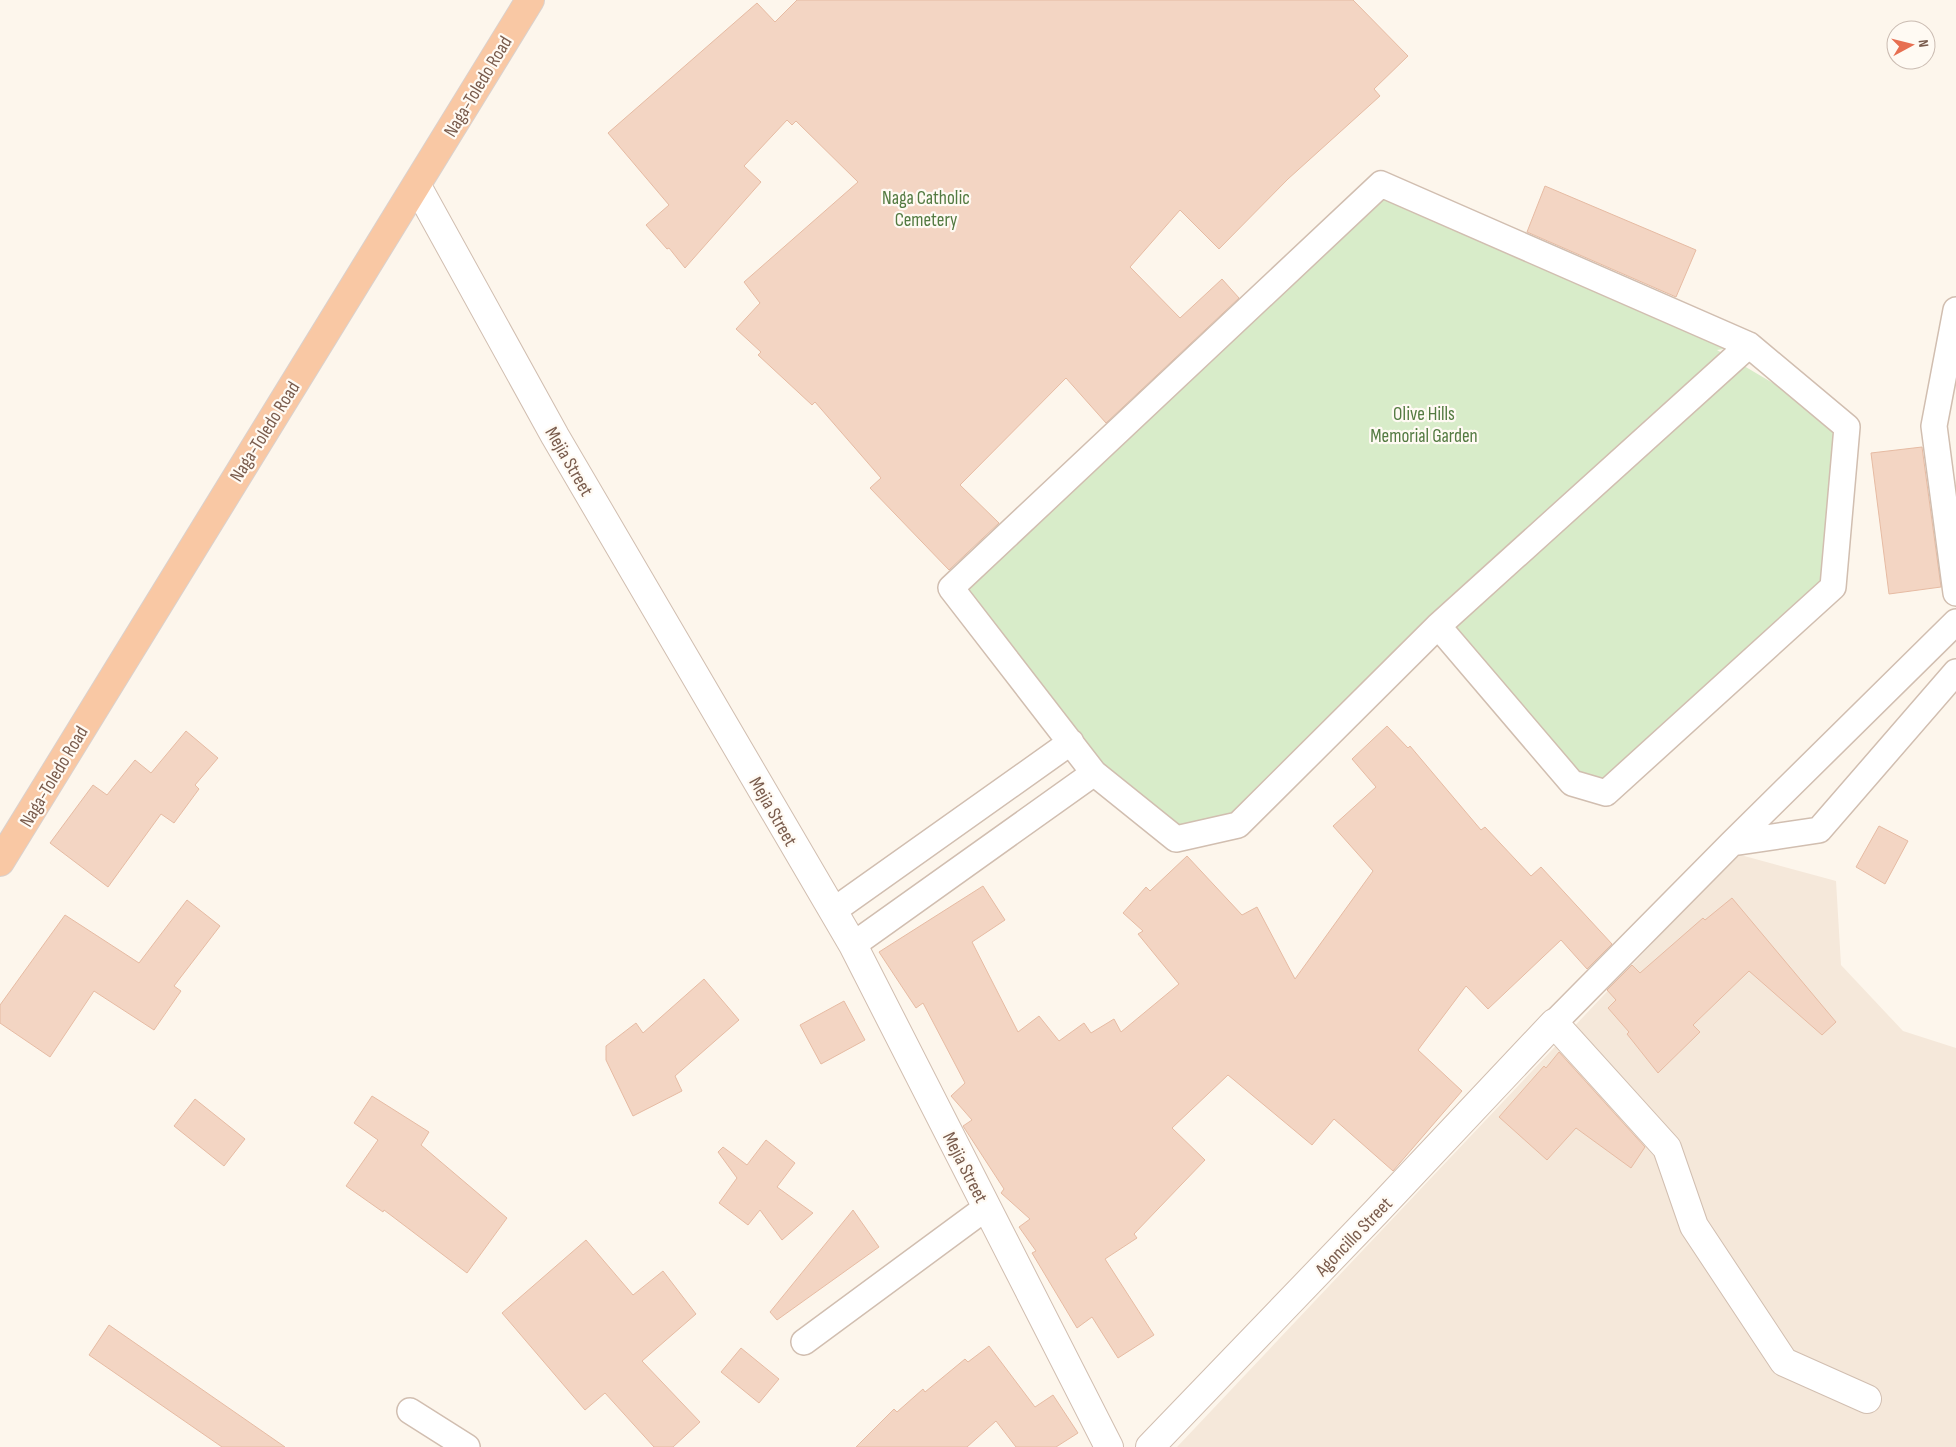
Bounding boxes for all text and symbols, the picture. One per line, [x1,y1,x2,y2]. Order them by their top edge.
north arrow [1886,20,1936,70]
street label: Naga-Toledo Road [439,32,517,141]
text: N [1915,39,1932,48]
park label: Naga Catholic Cemetery [882,187,970,232]
street label: Naga-Toledo Road [225,377,305,486]
park label: Olive Hills Memorial Garden [1370,403,1478,448]
street label: Mejia Street [540,423,598,501]
street label: Naga-Toledo Road [15,722,93,831]
street label: Mejia Street [744,773,802,851]
street label: Mejia Street [937,1128,992,1207]
street label: Agoncillo Street [1310,1193,1398,1282]

